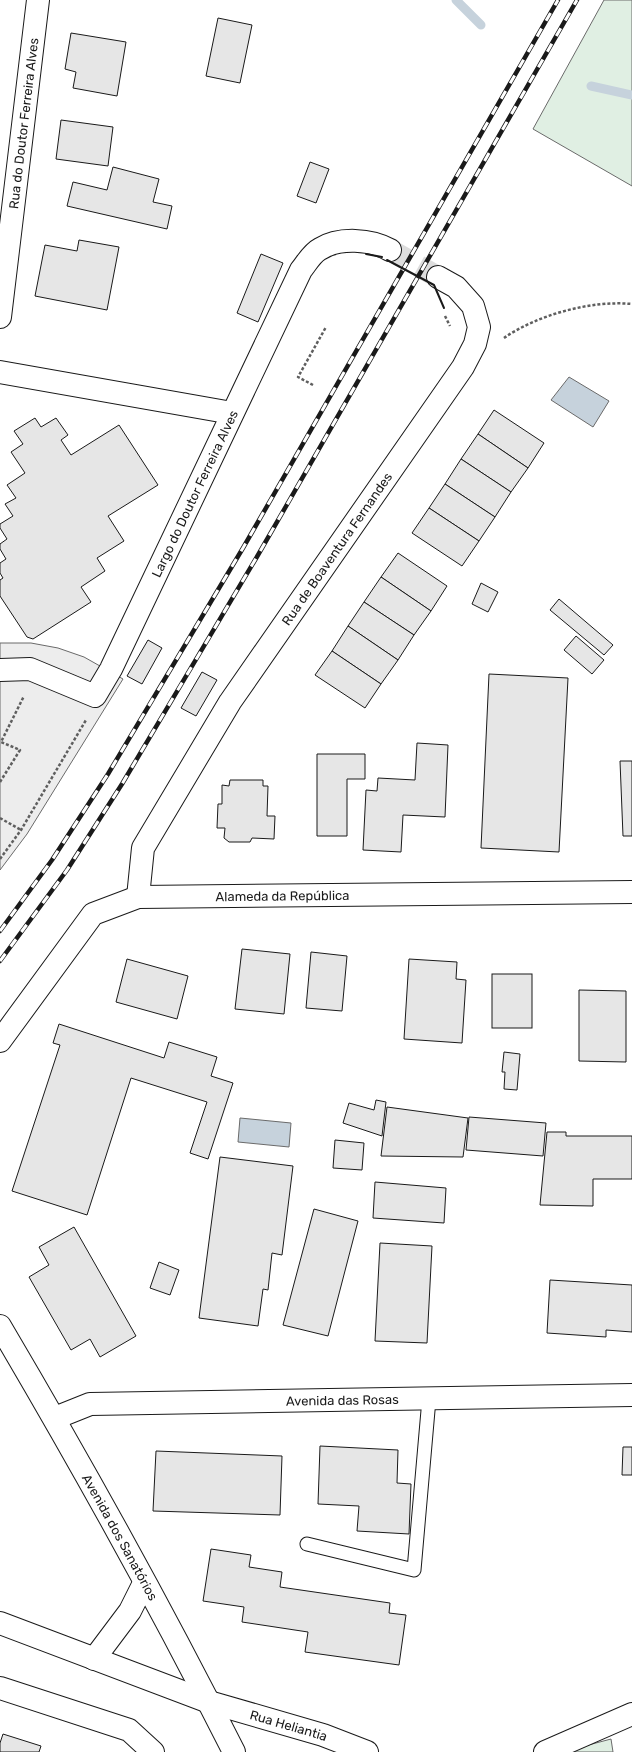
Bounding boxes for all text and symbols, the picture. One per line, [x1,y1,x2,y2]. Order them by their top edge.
street label: Rua do Doutor Ferreira Alves [6,37,41,210]
street label: Largo do Doutor Ferreira Alves [149,408,241,580]
street label: Rua de Boaventura Fernandes [279,469,396,628]
street label: Alameda da República [215,888,350,904]
street label: Avenida das Rosas [286,1392,399,1409]
street label: Avenida dos Sanatórios [79,1472,161,1603]
street label: Rua Heliantia [248,1707,330,1744]

